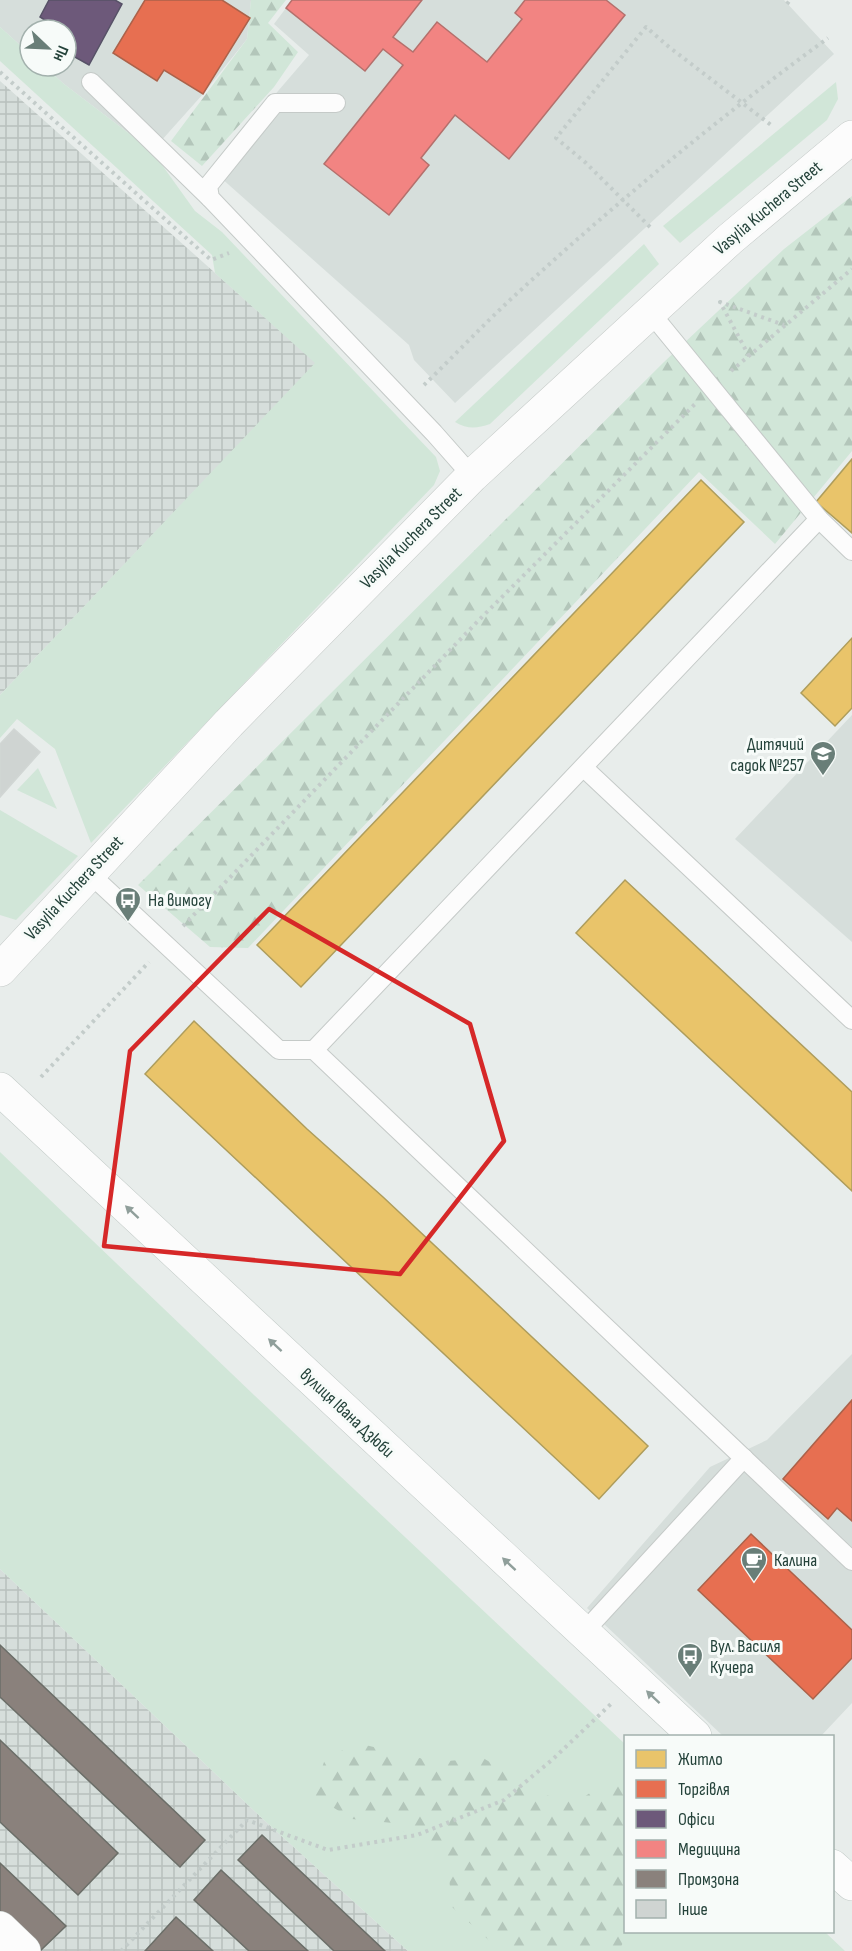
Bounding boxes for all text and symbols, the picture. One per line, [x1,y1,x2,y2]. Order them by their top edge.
north arrow [18,18,78,78]
text: Пн [49,42,72,64]
street label: Vasylia Kuchera Street [710,156,827,259]
street label: Vasylia Kuchera Street [356,483,466,593]
place label: Дитячий садок №257 [730,734,805,776]
school or university icon: Дитячий садок №257 [808,739,838,777]
street label: Vasylia Kuchera Street [20,831,128,945]
bus stop icon: На вимогу [113,885,143,923]
place label: На вимогу [148,890,212,911]
one-way arrow [125,1206,139,1220]
one-way arrow [268,1339,282,1353]
street label: вулиця Івана Дзюби [295,1364,399,1462]
cafe icon: Калина [739,1545,769,1583]
place label: Калина [774,1550,817,1571]
one-way arrow [503,1558,517,1572]
place label: Вул. Василя Кучера [710,1636,780,1678]
bus stop icon: Вул. Василя Кучера [675,1641,705,1679]
one-way arrow [646,1690,660,1704]
legend [624,1735,834,1933]
text: Житло [678,1749,723,1770]
text: Торгівля [678,1779,730,1800]
text: Офіси [678,1809,715,1830]
text: Медицина [678,1839,741,1860]
text: Промзона [678,1869,739,1890]
text: Інше [678,1899,708,1920]

